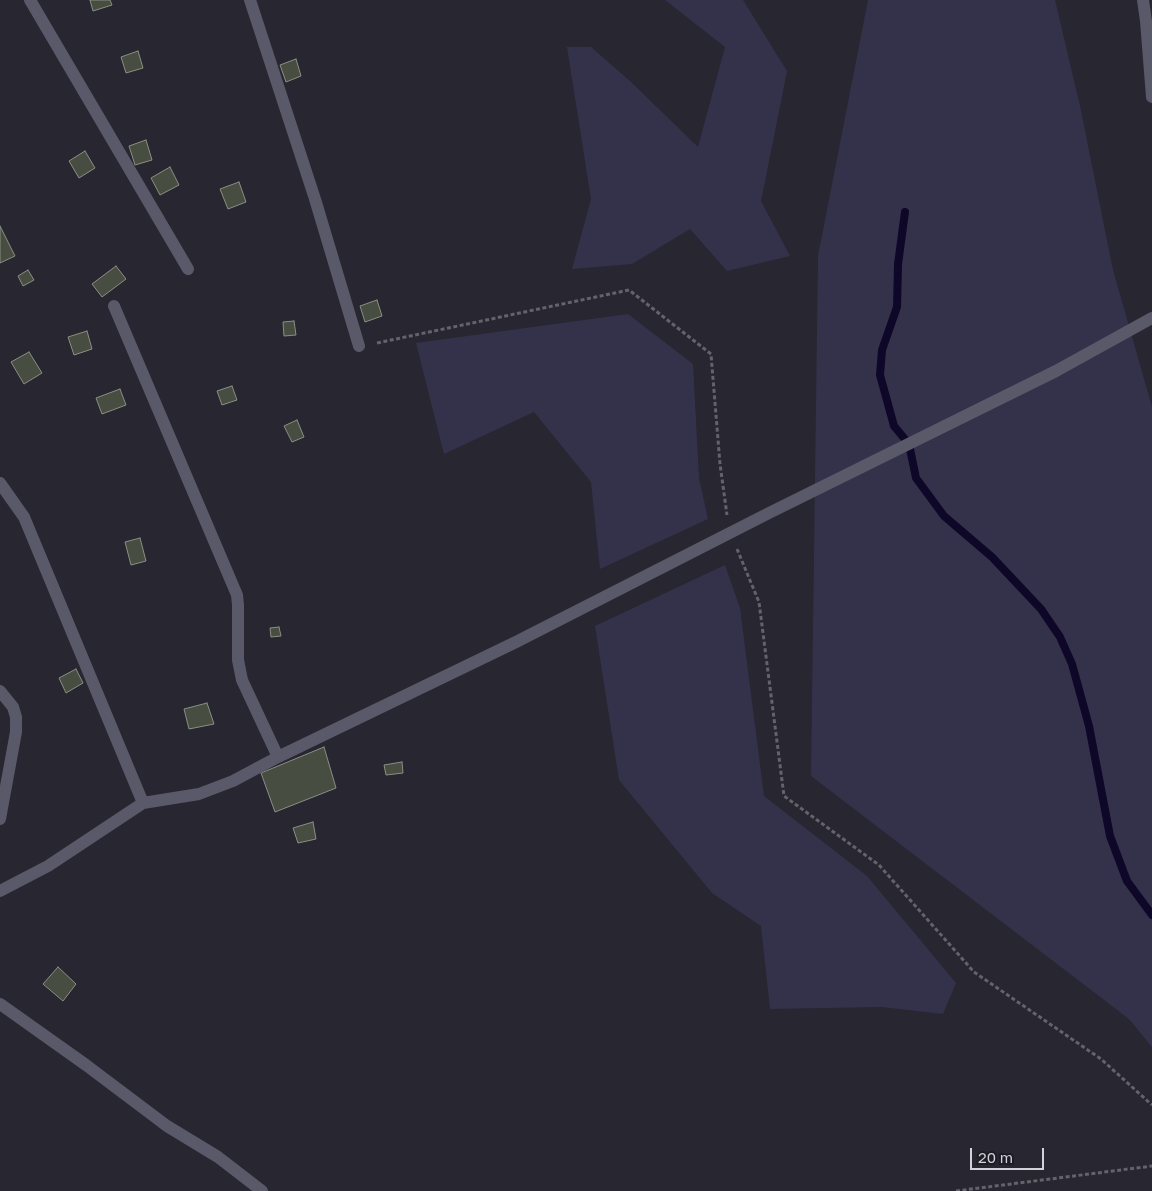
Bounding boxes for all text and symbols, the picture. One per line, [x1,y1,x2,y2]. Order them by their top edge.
scale bar [972,1138,1046,1170]
text: 20 m [978,1148,1013,1166]

